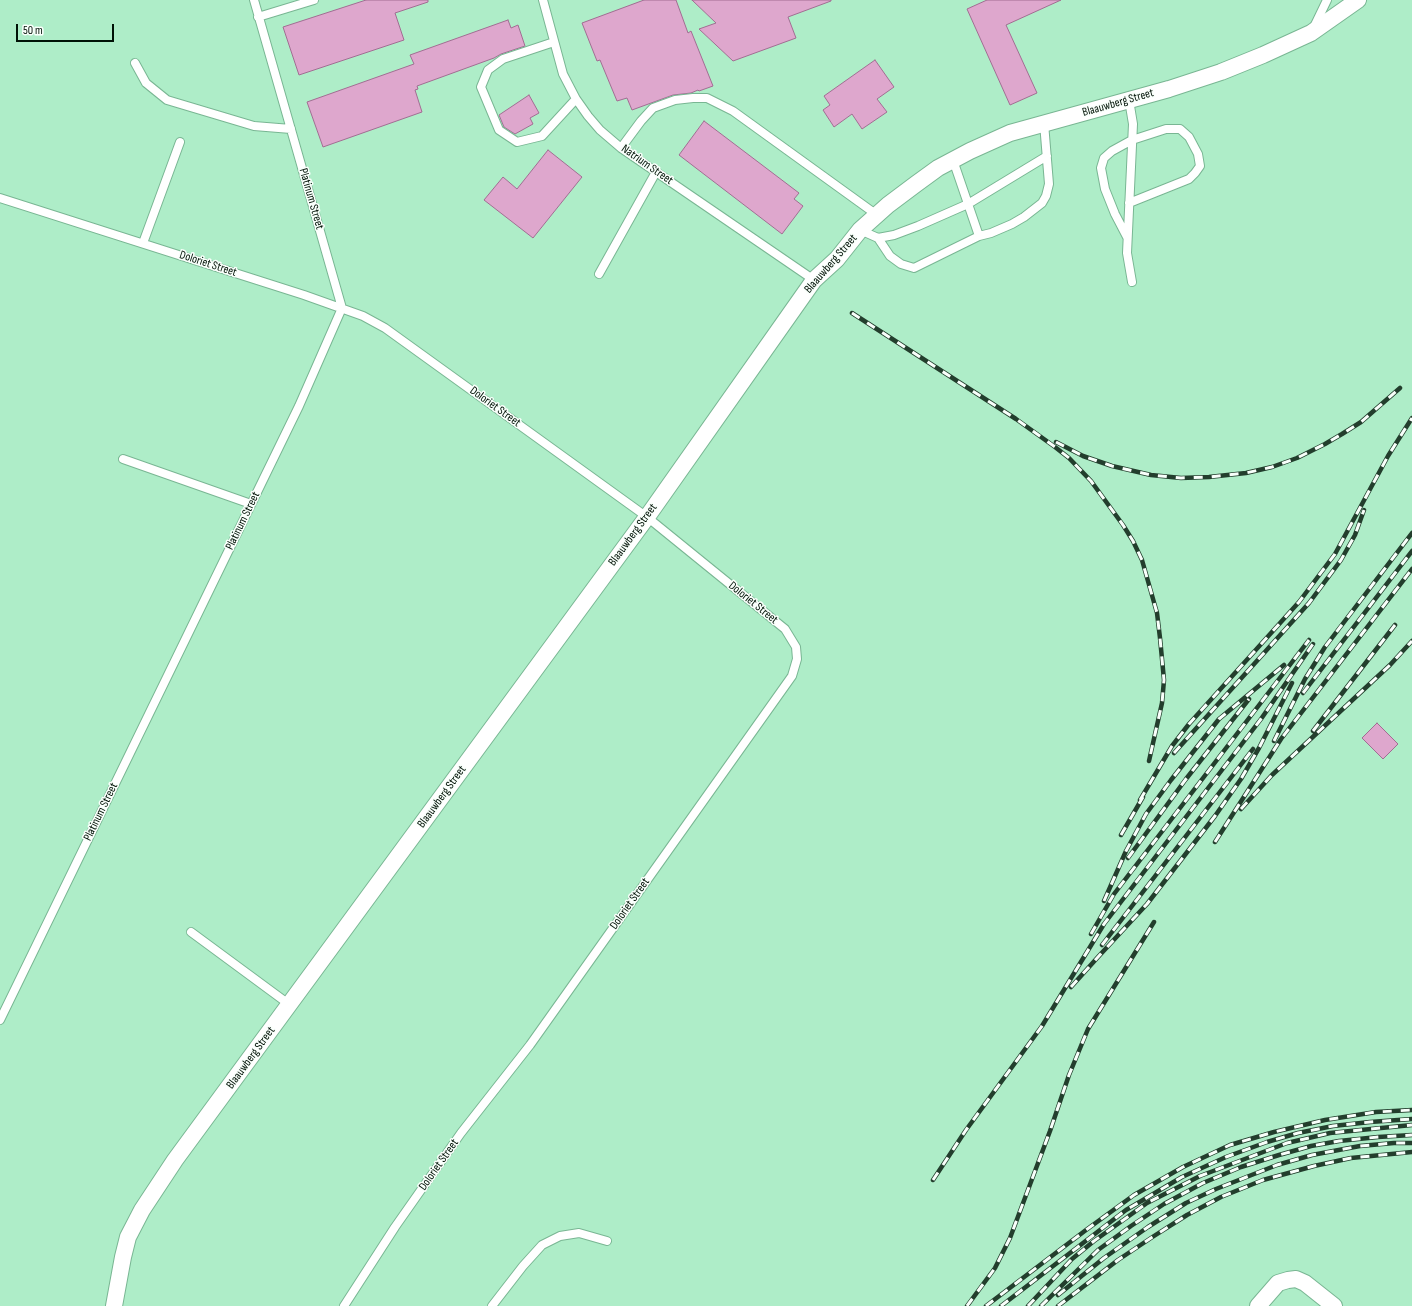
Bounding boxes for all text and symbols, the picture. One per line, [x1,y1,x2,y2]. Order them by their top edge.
scale bar [18,16,116,42]
text: 50 m [23,23,43,38]
street label: Blaauwberg Street [1081,86,1155,120]
street label: Natrium Street [618,142,676,188]
street label: Platinum Street [295,167,327,231]
street label: Blaauwberg Street [801,232,861,296]
street label: Doloriet Street [178,248,238,280]
street label: Doloriet Street [467,384,523,430]
street label: Platinum Street [223,490,263,552]
street label: Blaauwberg Street [606,501,660,569]
street label: Doloriet Street [725,579,781,627]
street label: Blaauwberg Street [415,763,469,831]
street label: Platinum Street [81,781,121,843]
street label: Doloriet Street [607,876,653,932]
street label: Blaauwberg Street [224,1024,278,1092]
street label: Doloriet Street [416,1137,462,1193]

